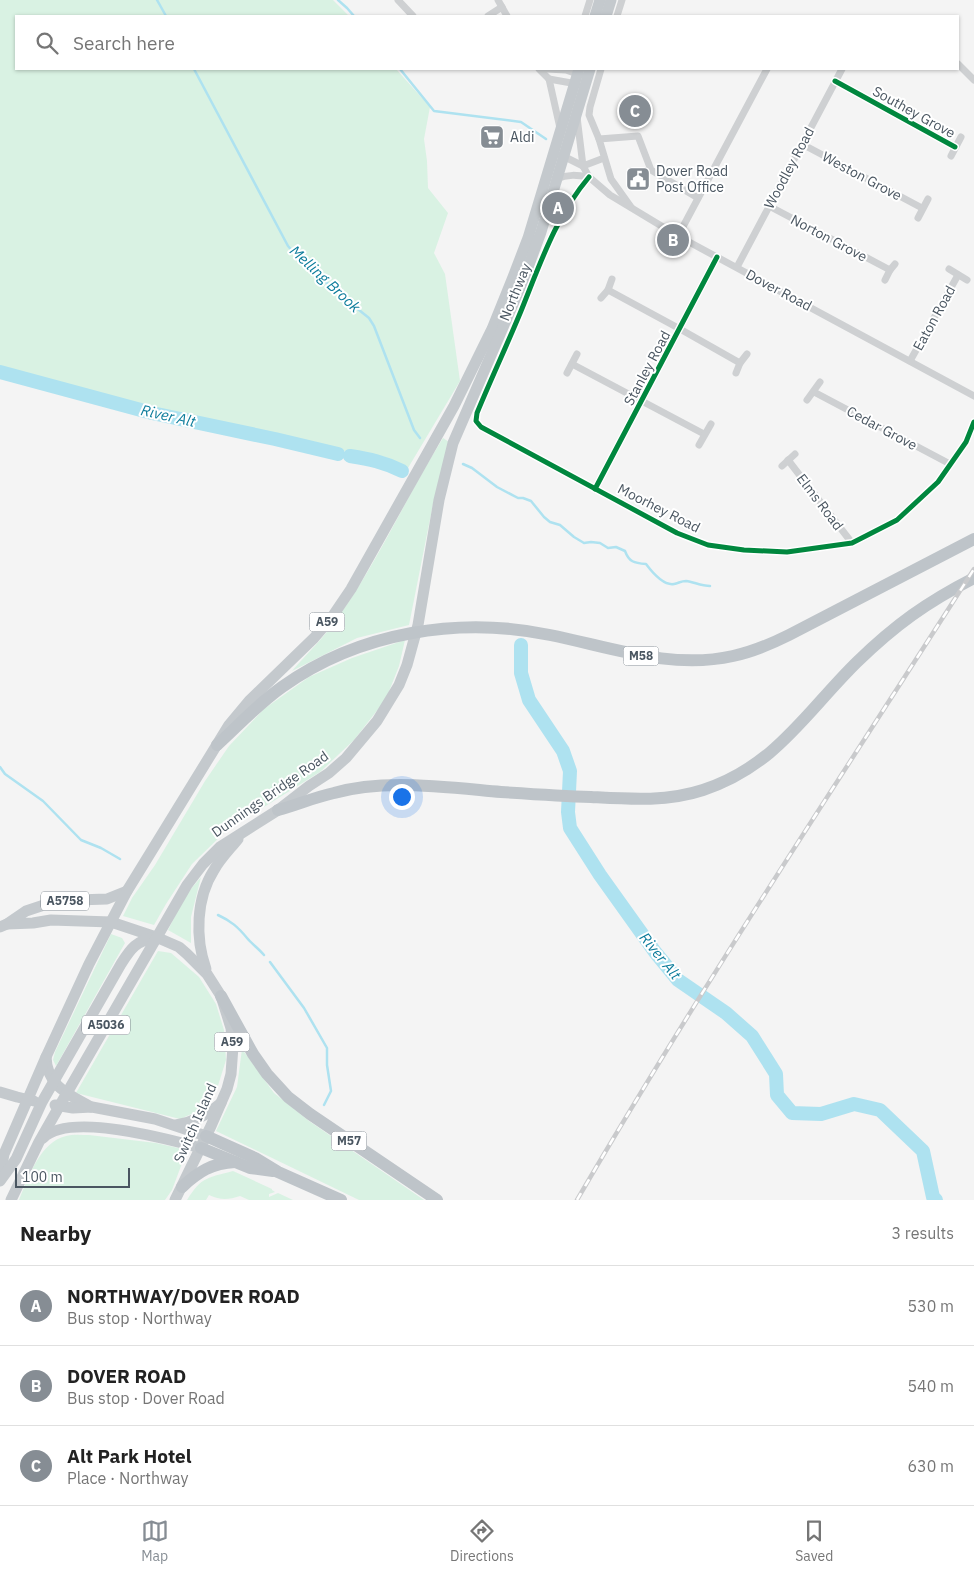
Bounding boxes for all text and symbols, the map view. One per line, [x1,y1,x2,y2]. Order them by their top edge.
search box [15,15,959,70]
icon: search [33,29,61,57]
text: Search here [73,31,175,55]
street label: Southey Grove [870,82,959,142]
pin: C [619,92,651,130]
supermarket icon: Aldi [479,124,505,150]
street label: Woodley Road [760,124,818,212]
place label: Aldi [510,128,534,146]
street label: Weston Grove [819,147,905,205]
place label: Dover Road Post Office [656,162,728,196]
public building icon: Dover Road Post Office [625,166,651,192]
pin: A [542,189,574,227]
street label: Norton Grove [788,210,871,266]
pin: B [657,221,689,259]
water label: Melling Brook [286,241,365,316]
street label: Northway [495,260,535,324]
street label: Dover Road [743,265,815,315]
street label: Eaton Road [909,282,959,354]
street label: Stanley Road [620,327,674,409]
water label: River Alt [139,400,198,431]
street label: Cedar Grove [844,402,921,454]
street label: Elms Road [793,470,847,534]
street label: Moorhey Road [615,479,703,537]
road number: A59 [310,612,344,632]
road number: M58 [624,646,658,666]
street label: Dunnings Bridge Road [208,747,332,841]
your location [389,784,415,810]
road number: A5758 [41,891,89,910]
water label: River Alt [636,928,686,984]
road number: A5036 [82,1016,130,1034]
road number: A59 [214,1032,250,1052]
street label: Switch Island [169,1080,221,1166]
road number: M57 [332,1132,366,1150]
scale bar [15,1165,130,1188]
text: 100 m [22,1168,63,1186]
text: Nearby [20,1219,91,1247]
text: 3 results [891,1223,954,1243]
text: NORTHWAY/DOVER ROAD [67,1284,300,1308]
text: A [31,1296,41,1316]
text: 530 m [907,1296,954,1316]
text: Bus stop · Northway [67,1308,212,1328]
text: DOVER ROAD [67,1364,186,1388]
text: B [31,1376,41,1396]
text: 540 m [907,1376,954,1396]
text: Bus stop · Dover Road [67,1388,225,1408]
text: Alt Park Hotel [67,1444,192,1468]
text: C [31,1456,41,1476]
text: 630 m [907,1456,954,1476]
text: Place · Northway [67,1468,189,1488]
tab: Map [141,1517,169,1565]
tab: Directions [450,1517,514,1565]
tab: Saved [795,1517,833,1565]

